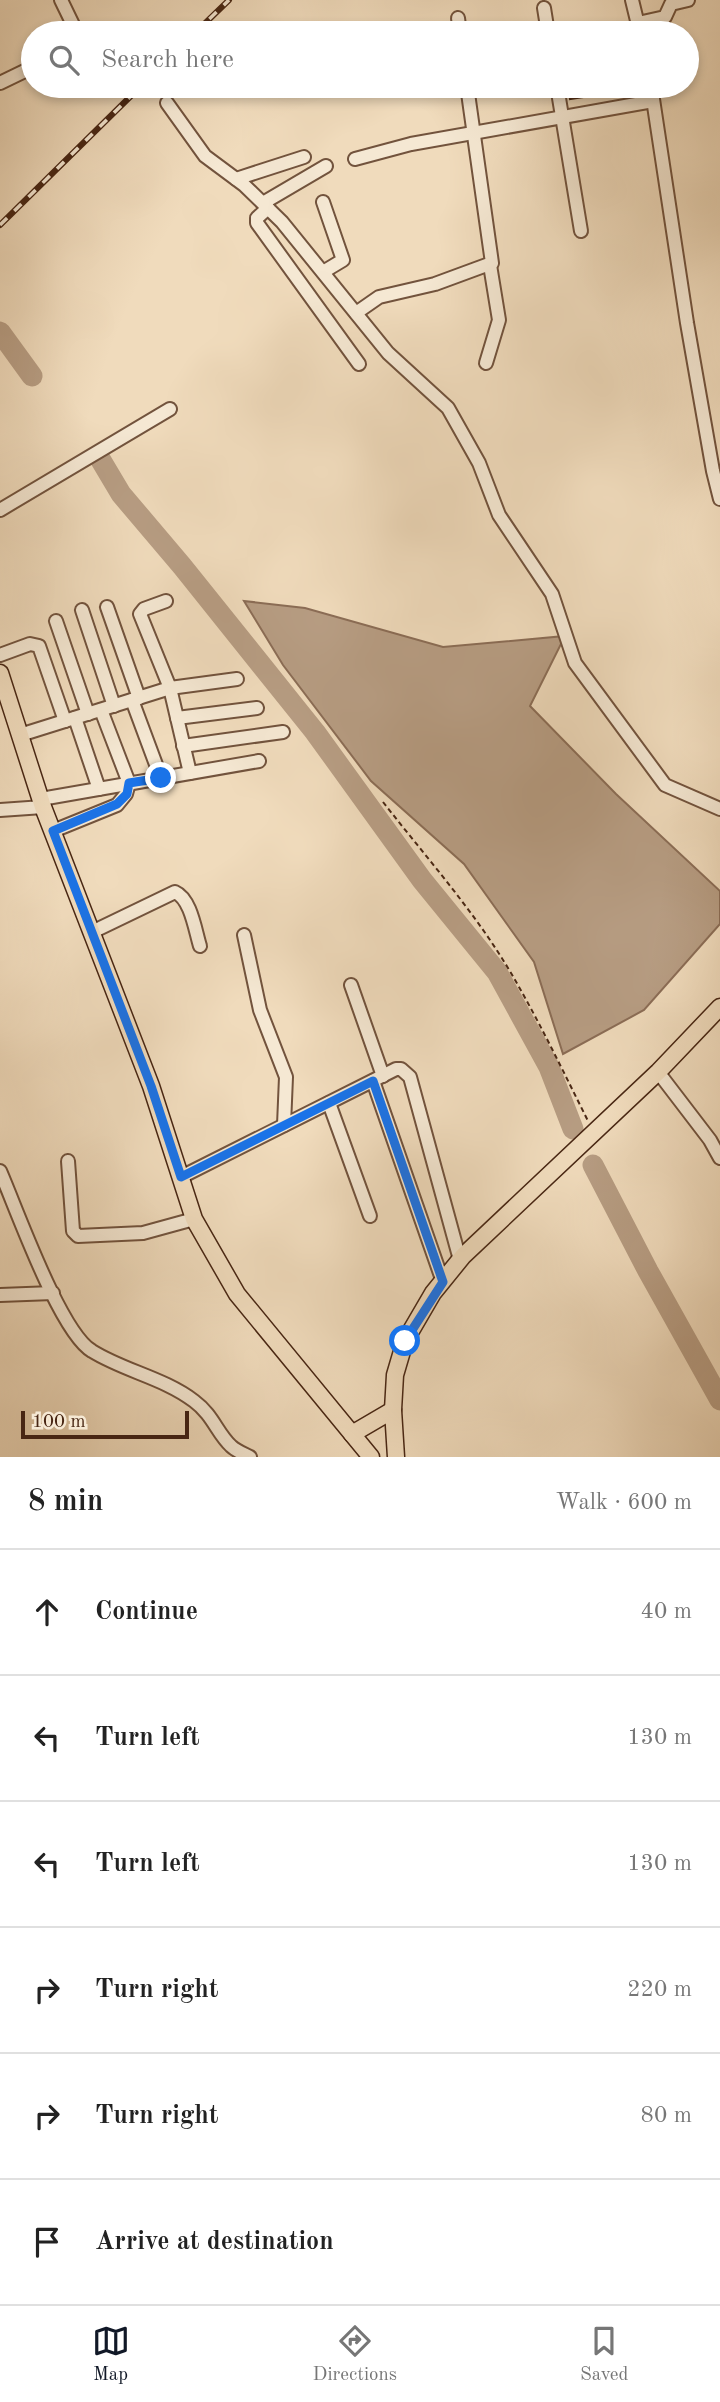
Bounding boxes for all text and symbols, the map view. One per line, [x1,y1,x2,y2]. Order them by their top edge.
search box [21,21,699,98]
icon: search [45,41,83,79]
text: Search here [101,47,234,73]
route end [145,762,176,793]
route start [389,1325,420,1356]
scale bar [21,1408,189,1440]
text: 100 m [32,1413,85,1432]
text: 8 min [28,1487,103,1517]
text: Walk · 600 m [556,1491,692,1514]
icon: ahead [28,1593,66,1631]
text: Continue [95,1599,198,1625]
text: 40 m [641,1600,692,1623]
icon: left [28,1719,66,1757]
text: Turn left [95,1725,200,1751]
text: 130 m [627,1726,692,1749]
icon: left [28,1845,66,1883]
text: Turn left [95,1851,200,1877]
text: 130 m [627,1852,692,1875]
icon: right [28,1971,66,2009]
text: Turn right [95,1977,218,2003]
text: 220 m [627,1978,692,2001]
icon: right [28,2097,66,2135]
text: Turn right [95,2103,218,2129]
text: 80 m [641,2104,692,2127]
icon: arrive [28,2223,66,2261]
text: Arrive at destination [95,2229,334,2255]
tab: Map [92,2322,130,2387]
tab: Directions [313,2322,397,2387]
tab: Saved [580,2322,628,2387]

